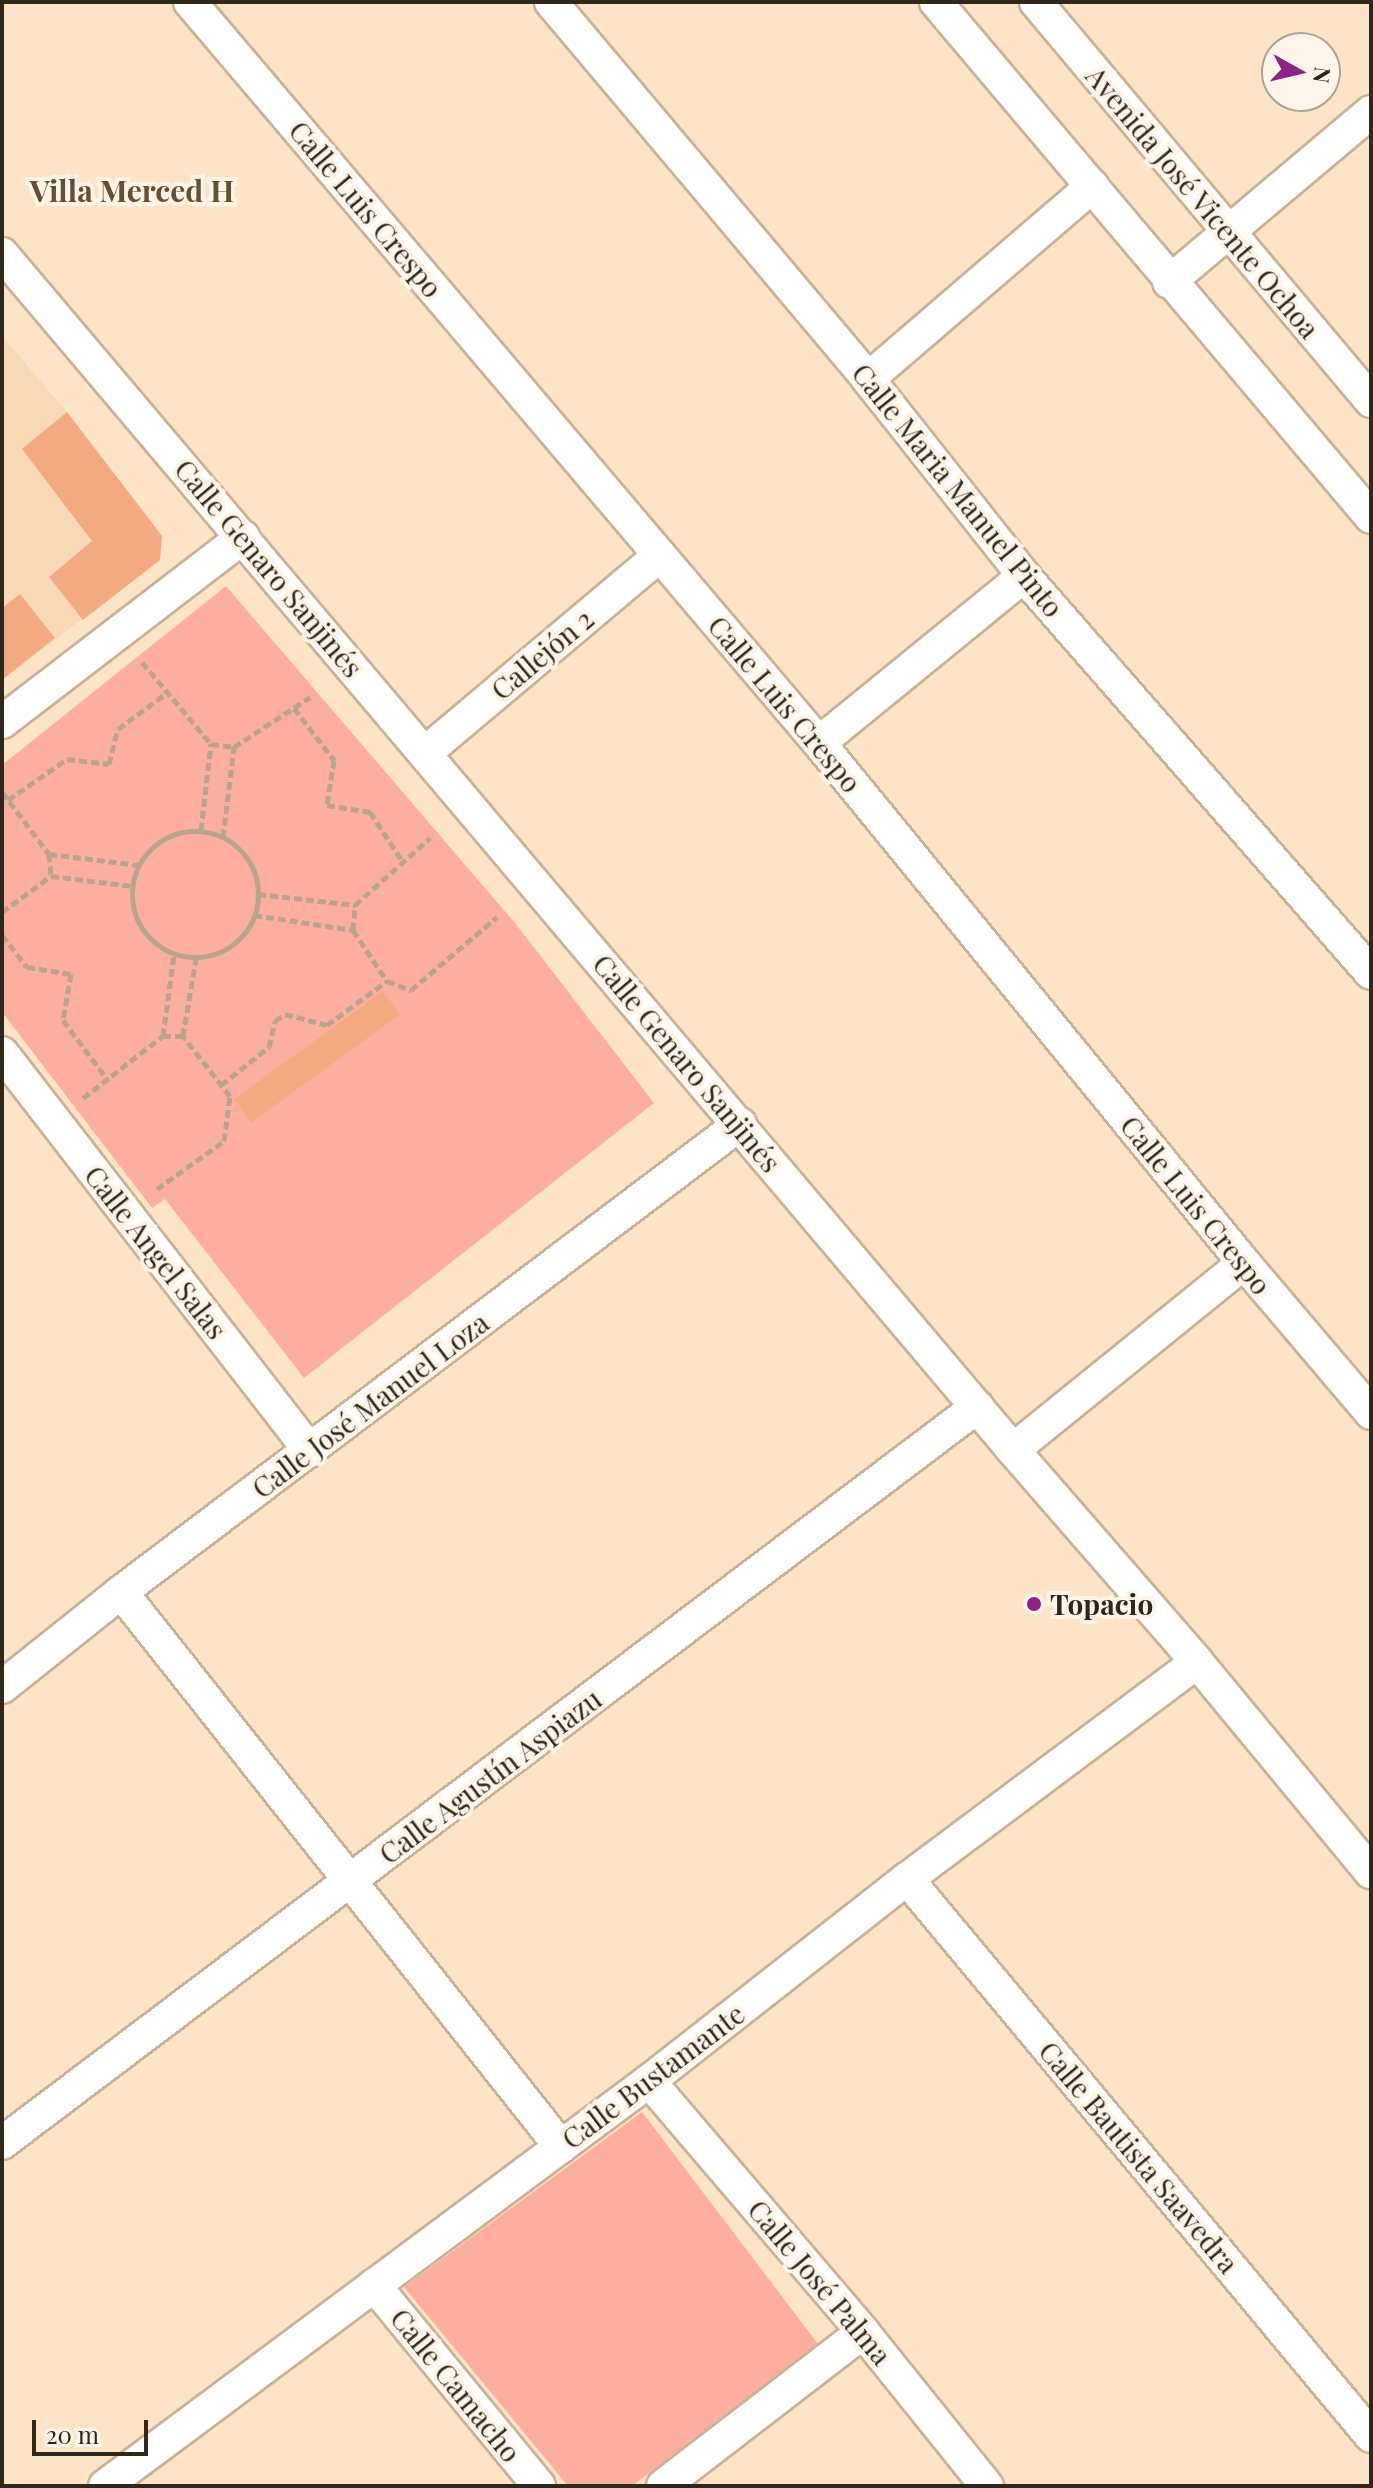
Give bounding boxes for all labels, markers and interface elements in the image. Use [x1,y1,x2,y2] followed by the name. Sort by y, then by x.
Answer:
[1261,32,1341,112] north arrow
[1079,59,1327,345] street label: Avenida José Vicente Ochoa
[1307,65,1339,85] text: N
[282,114,450,304] street label: Calle Luis Crespo
[30,172,234,208] district label: Villa Merced H
[845,356,1071,624] street label: Calle Maria Manuel Pinto
[168,452,370,684] street label: Calle Genaro Sanjinés
[484,602,600,706] street label: Callejón 2
[701,609,869,799] street label: Calle Luis Crespo
[586,947,788,1179] street label: Calle Genaro Sanjinés
[1114,1109,1278,1301] street label: Calle Luis Crespo
[78,1158,234,1346] street label: Calle Angel Salas
[245,1305,495,1505] street label: Calle José Manuel Loza
[1050,1587,1153,1621] place label: Topacio
[1025,1595,1043,1613] marker: Topacio
[372,1681,608,1871] street label: Calle Agustín Aspiazu
[555,1996,751,2156] street label: Calle Bustamante
[1032,2034,1246,2280] street label: Calle Bautista Saavedra
[741,2193,899,2371] street label: Calle José Palma
[384,2302,528,2468] street label: Calle Camacho
[36,2404,152,2454] scale bar
[46,2418,99,2450] text: 20 m

